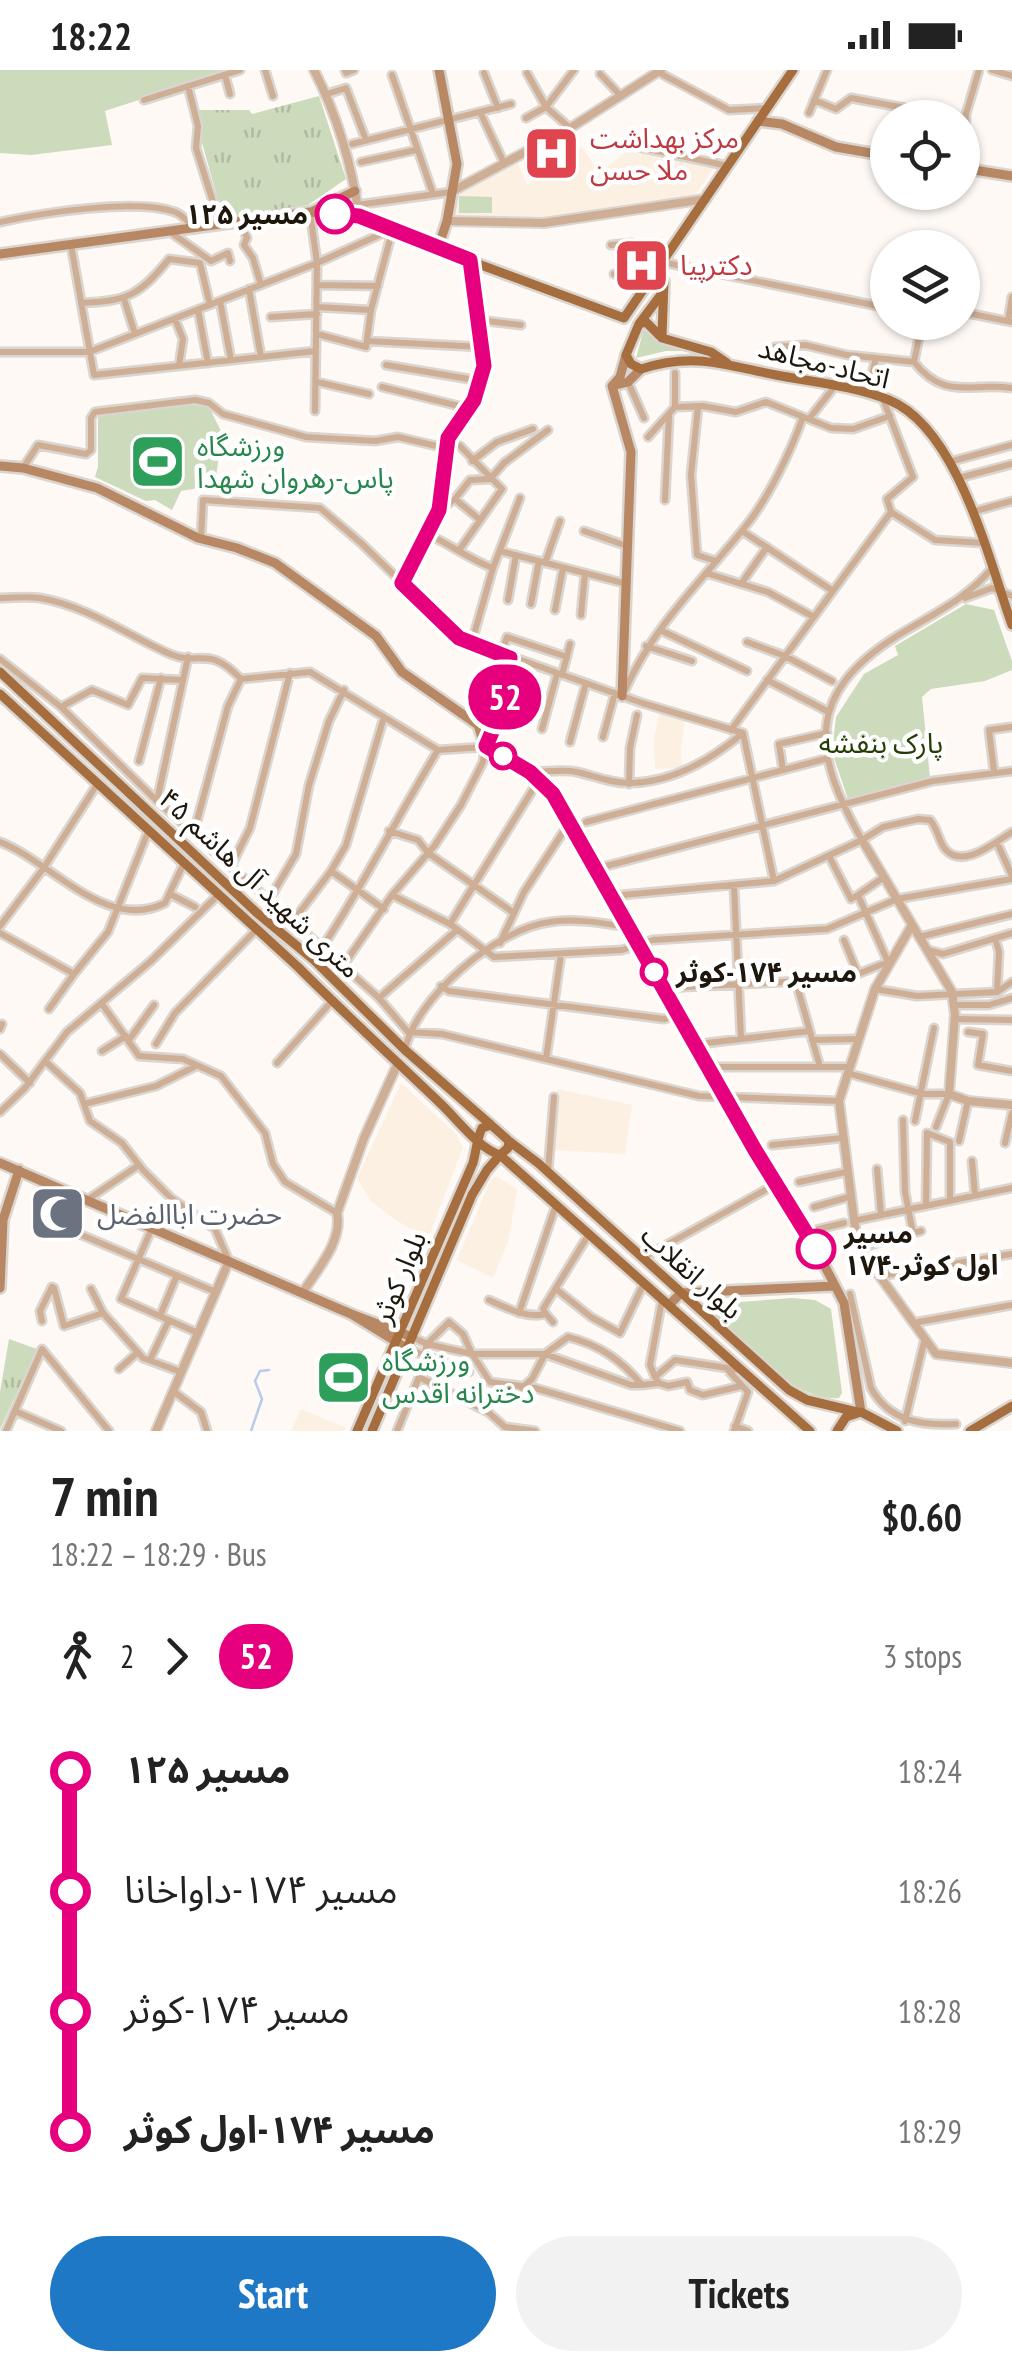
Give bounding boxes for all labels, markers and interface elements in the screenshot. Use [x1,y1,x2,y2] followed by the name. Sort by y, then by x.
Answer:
[50,11,132,60] text: 18:22
[870,100,980,340] map controls
[870,100,980,210] button: locate
[590,119,739,188] place label: مرکز بهداشت ملا حسن
[521,124,581,184] hospital icon: مرکز بهداشت ملا حسن
[185,195,308,232] place label: مسیر ۱۲۵
[316,195,354,233] marker: مسیر ۱۲۵
[870,230,980,340] button: layers
[611,235,671,295] hospital icon: دکترپیا
[680,246,753,283] place label: دکترپیا
[755,328,894,397] street label: اتحاد-مجاهد
[197,427,394,496] place label: ورزشگاه پاس-رهروان شهدا
[128,432,188,492] sports icon: ورزشگاه پاس-رهروان شهدا
[460,664,550,730] line badge: 52
[488,674,522,720] text: 52
[819,724,943,761] park label: پارک بنفشه
[490,743,516,769] unlabelled marker
[149,780,369,989] street label: ۴۵ متری شهید آل هاشم
[675,953,857,990] place label: مسیر ۱۷۴-کوثر
[641,959,667,985] marker: مسیر ۱۷۴-کوثر
[28,1184,88,1244] mosque icon: حضرت اباالفضل
[97,1195,282,1232] place label: حضرت اباالفضل
[843,1214,999,1283] place label: مسیر ۱۷۴-اول کوثر
[634,1216,751,1327] street label: بلوار انقلاب
[362,1225,434,1329] street label: بلوار کوثر
[797,1230,835,1268] marker: مسیر ۱۷۴-اول کوثر
[382,1342,534,1411] place label: ورزشگاه دخترانه اقدس
[313,1347,373,1407] sports icon: ورزشگاه دخترانه اقدس
[50,1460,159,1531] text: 7 min
[881,1492,962,1541] text: $0.60
[50,1533,267,1575] text: 18:22 – 18:29 · Bus
[50,1629,105,1684] icon: walk
[149,1629,204,1684] icon: forward
[239,1633,273,1679] text: 52
[120,1635,134,1677] text: 2
[883,1635,962,1677] text: 3 stops
[124,1744,291,1793] text: مسیر ۱۲۵
[898,1750,962,1792] text: 18:24
[124,1864,398,1913] text: مسیر ۱۷۴-داواخانا
[898,1870,962,1912] text: 18:26
[124,1984,350,2033] text: مسیر ۱۷۴-کوثر
[898,1990,962,2032] text: 18:28
[124,2104,435,2153] text: مسیر ۱۷۴-اول کوثر
[898,2110,962,2152] text: 18:29
[50,2236,496,2351] button: Start
[516,2236,962,2351] button: Tickets

